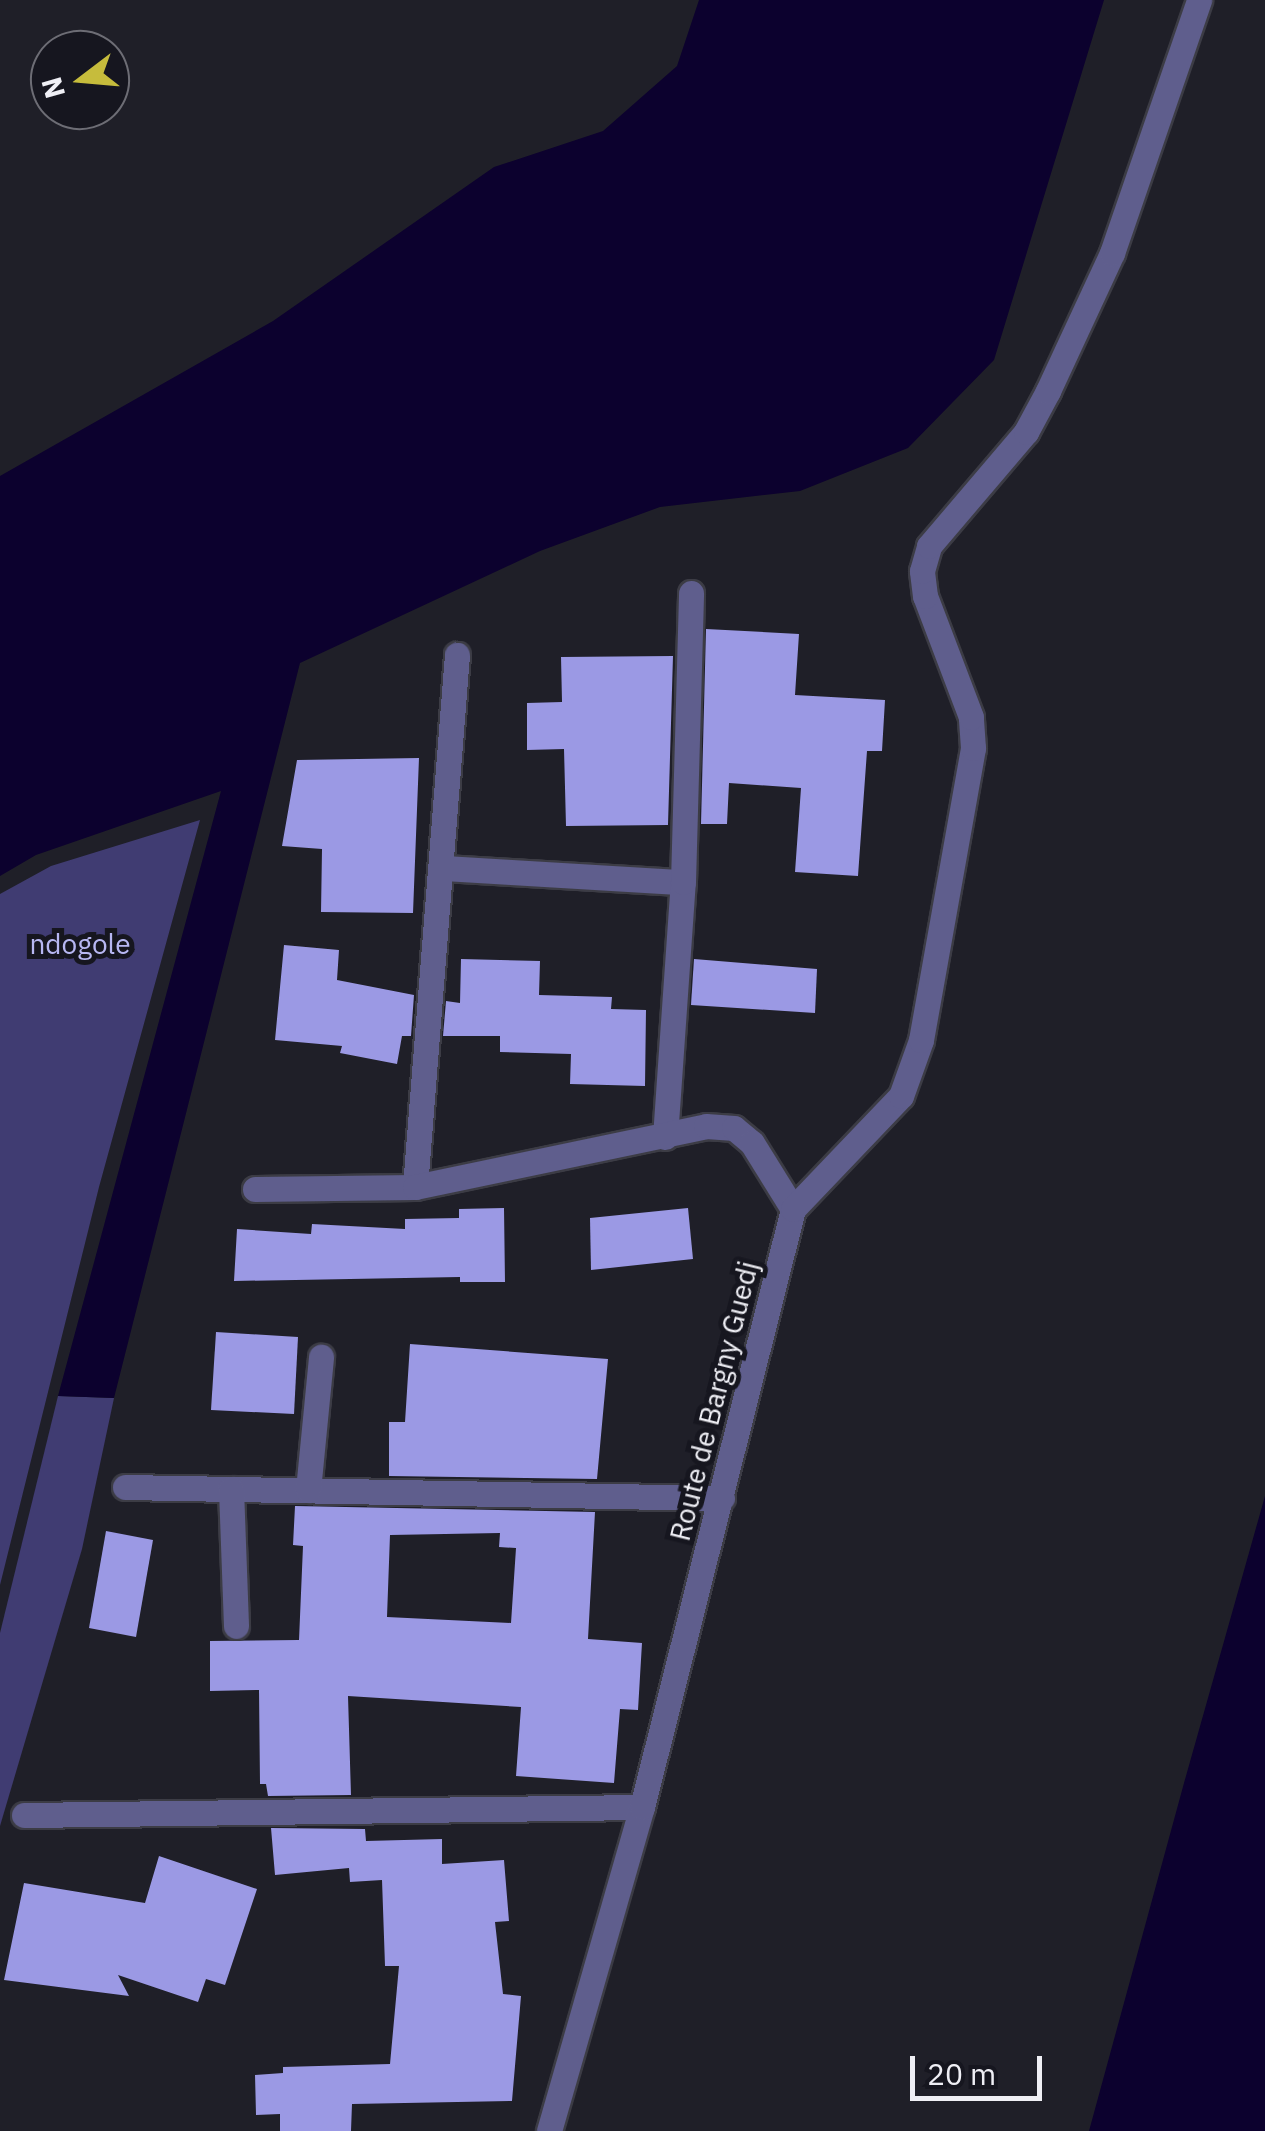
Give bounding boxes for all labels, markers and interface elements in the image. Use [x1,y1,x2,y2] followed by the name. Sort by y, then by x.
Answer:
[30,30,130,130] north arrow
[32,73,73,103] text: N
[29,927,131,961] park label: ndogole
[663,1258,765,1544] street label: Route de Bargny Guedj
[915,2036,1048,2098] scale bar
[927,2054,996,2093] text: 20 m

